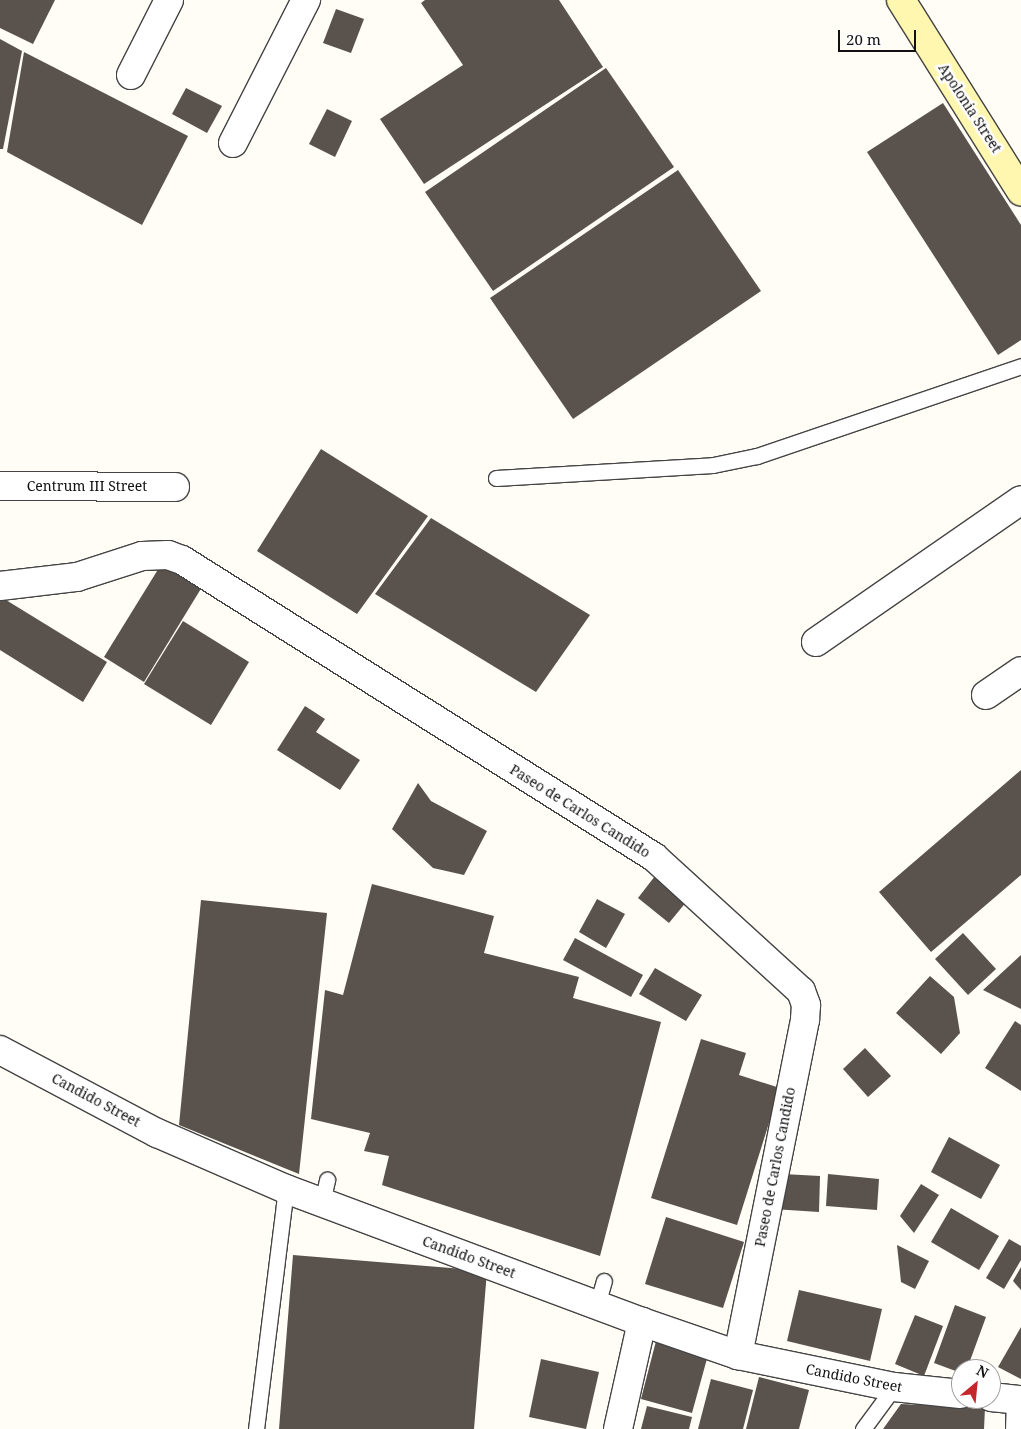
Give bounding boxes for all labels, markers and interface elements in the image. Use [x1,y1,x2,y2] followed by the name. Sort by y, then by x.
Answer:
[841,20,918,52] scale bar
[846,29,881,49] text: 20 m
[935,60,1005,156] street label: Apolonia Street
[27,478,147,494] street label: Centrum III Street
[507,761,653,861] street label: Paseo de Carlos Candido
[49,1070,143,1130] street label: Candido Street
[751,1086,799,1248] street label: Paseo de Carlos Candido
[420,1232,518,1282] street label: Candido Street
[951,1359,1001,1409] north arrow
[804,1360,904,1396] street label: Candido Street
[973,1360,992,1382] text: N

